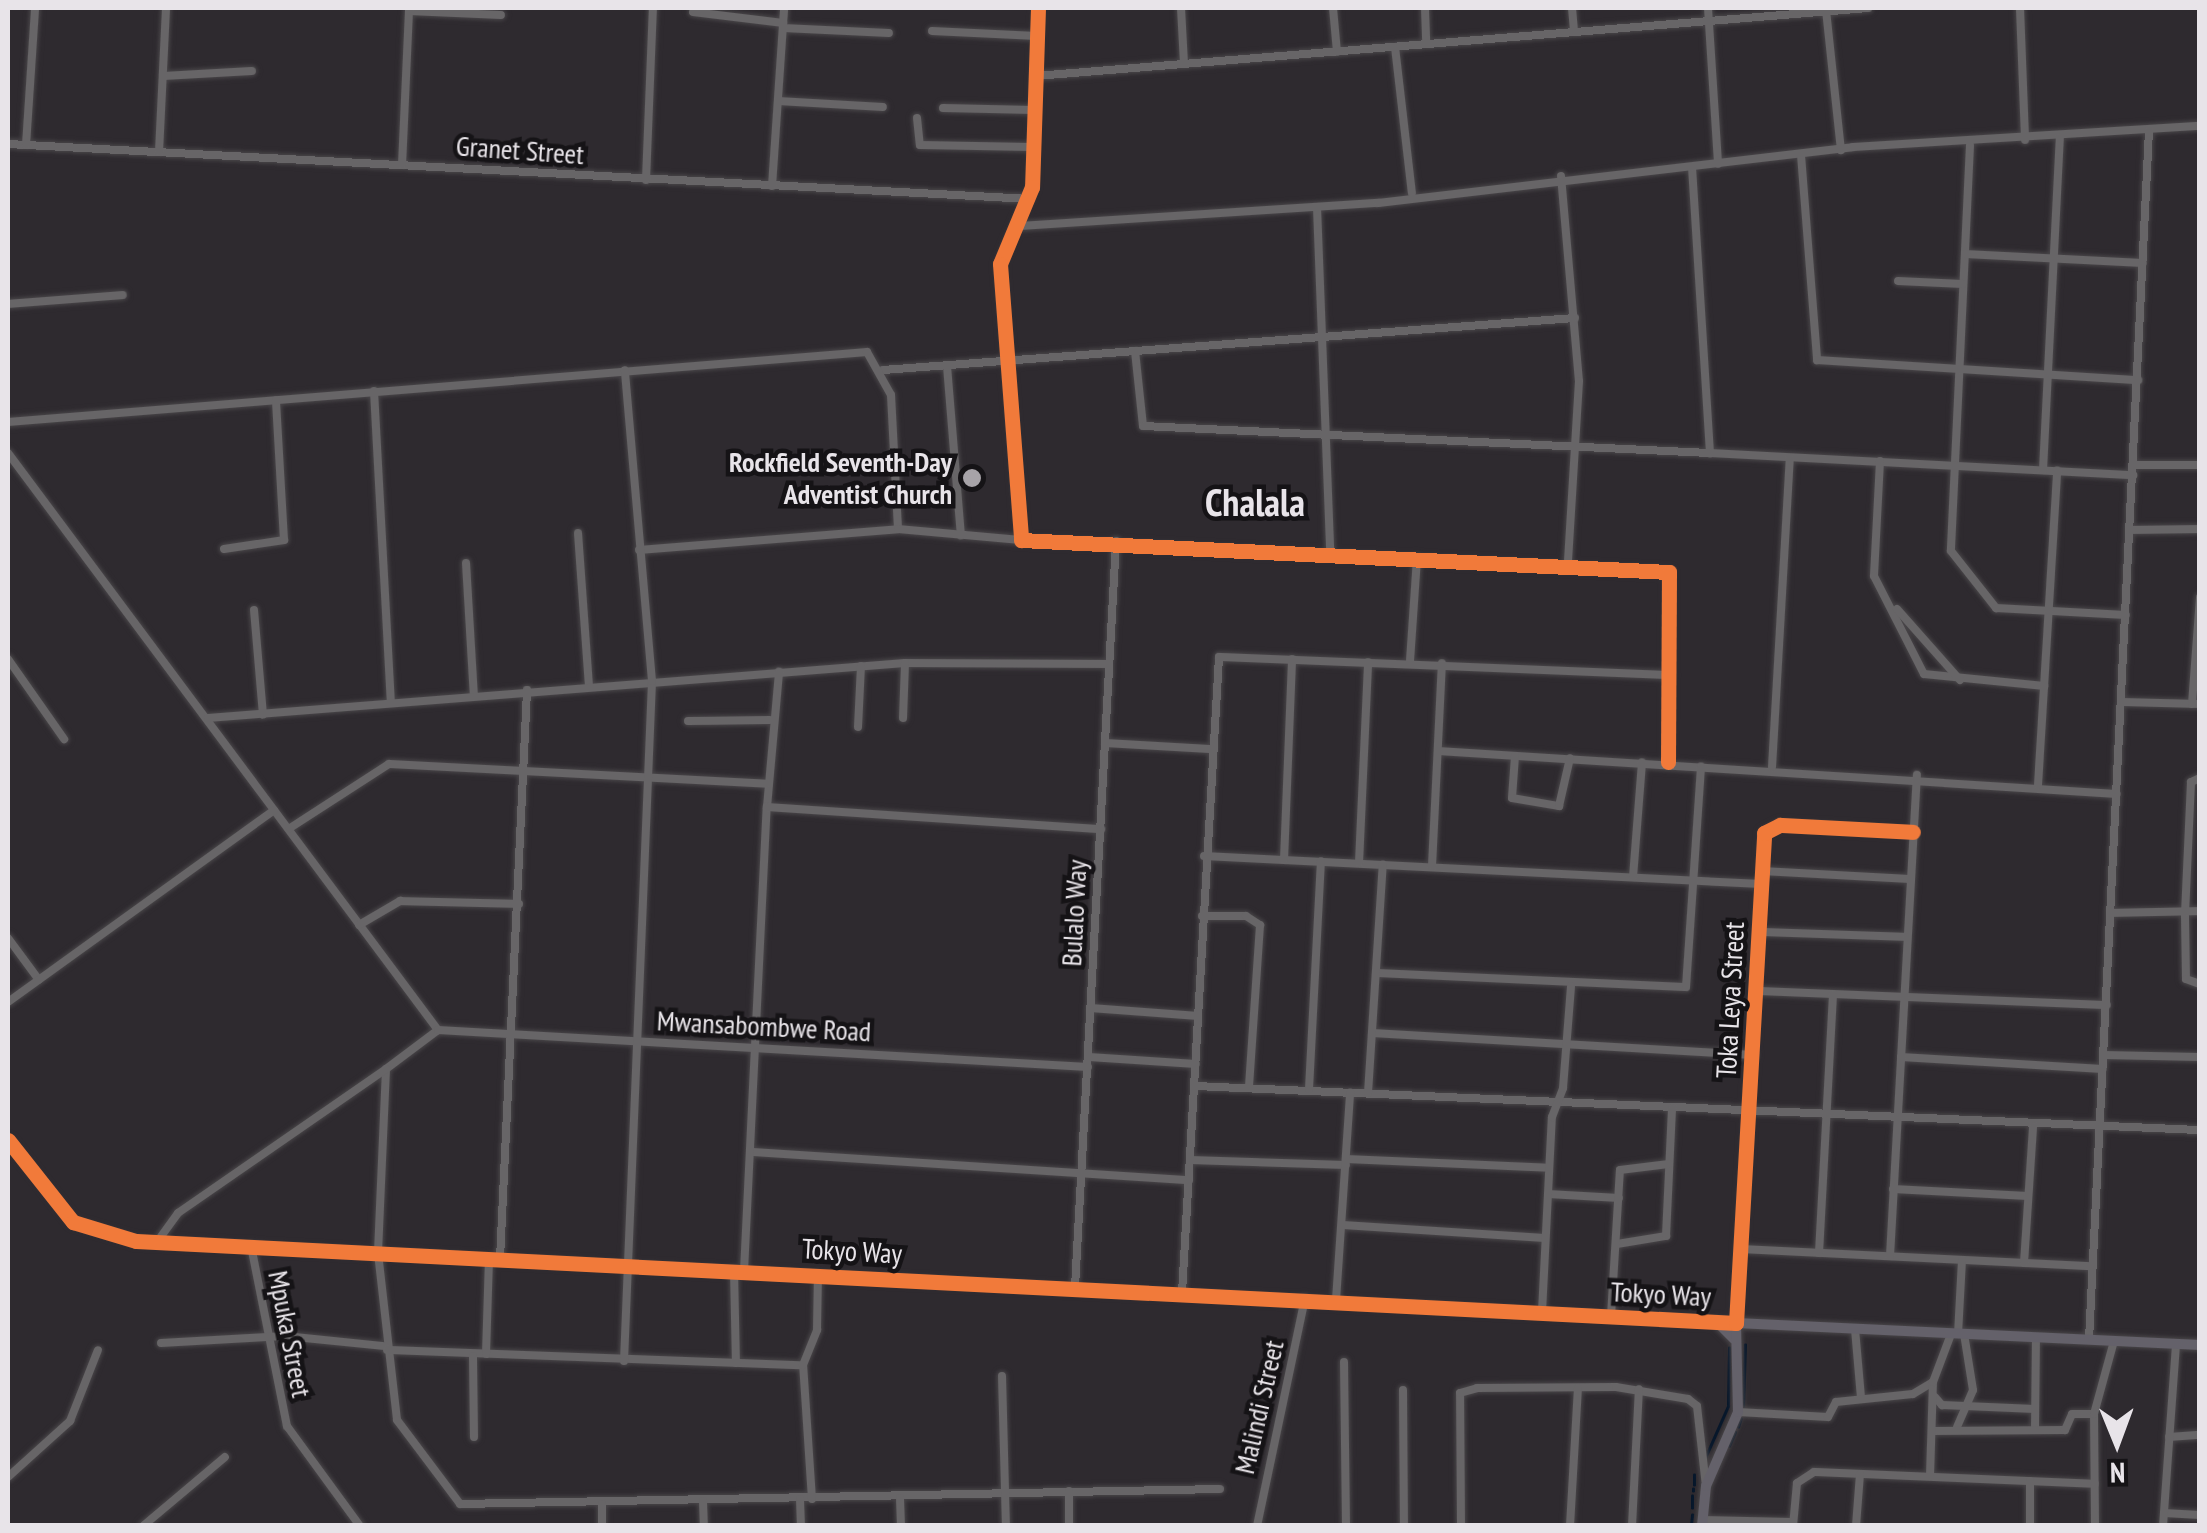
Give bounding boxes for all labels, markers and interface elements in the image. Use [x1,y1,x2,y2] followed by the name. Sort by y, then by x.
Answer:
[455,129,585,171] street label: Granet Street
[729,445,952,511] place label: Rockfield Seventh-Day Adventist Church
[961,467,983,489] marker: Rockfield Seventh-Day Adventist Church
[1205,479,1305,525] district label: Chalala
[1054,859,1094,967] street label: Bulalo Way
[1709,921,1751,1079] street label: Toka Leya Street
[656,1004,872,1048] street label: Mwansabombwe Road
[801,1232,903,1270] street label: Tokyo Way
[261,1268,319,1400] street label: Mpuka Street
[1610,1275,1712,1313] street label: Tokyo Way
[1227,1337,1291,1477] street label: Malindi Street
[2067,1393,2167,1493] north arrow
[2110,1455,2125,1492] text: N

